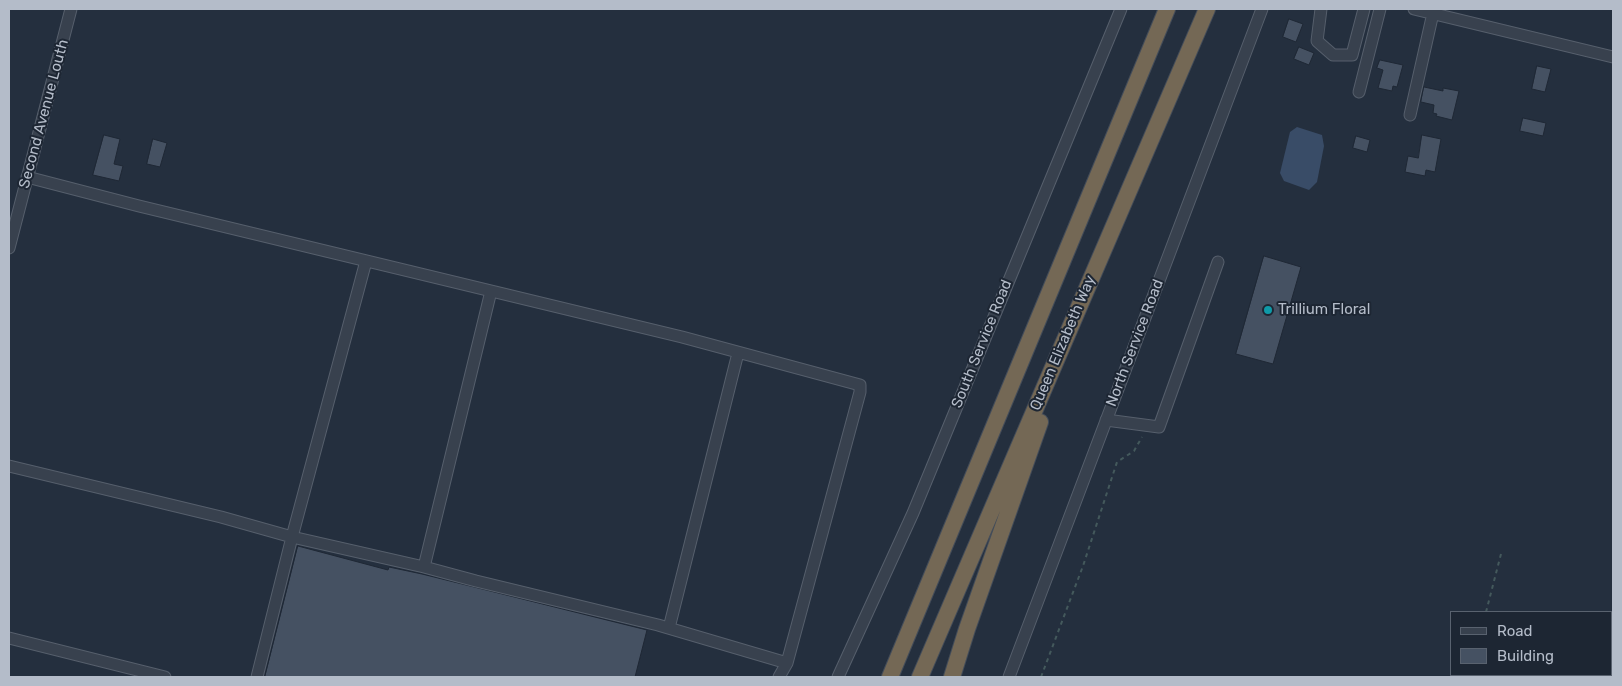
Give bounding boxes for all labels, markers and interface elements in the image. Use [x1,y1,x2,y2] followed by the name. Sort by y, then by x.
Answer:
[15,38,73,190] street label: Second Avenue Louth
[1026,273,1100,413] street label: Queen Elizabeth Way
[948,277,1016,411] street label: South Service Road
[1102,277,1168,409] street label: North Service Road
[1278,301,1370,319] place label: Trillium Floral
[1262,304,1274,316] marker: Trillium Floral
[1450,611,1612,676] legend
[1497,622,1533,640] text: Road
[1497,647,1554,665] text: Building

